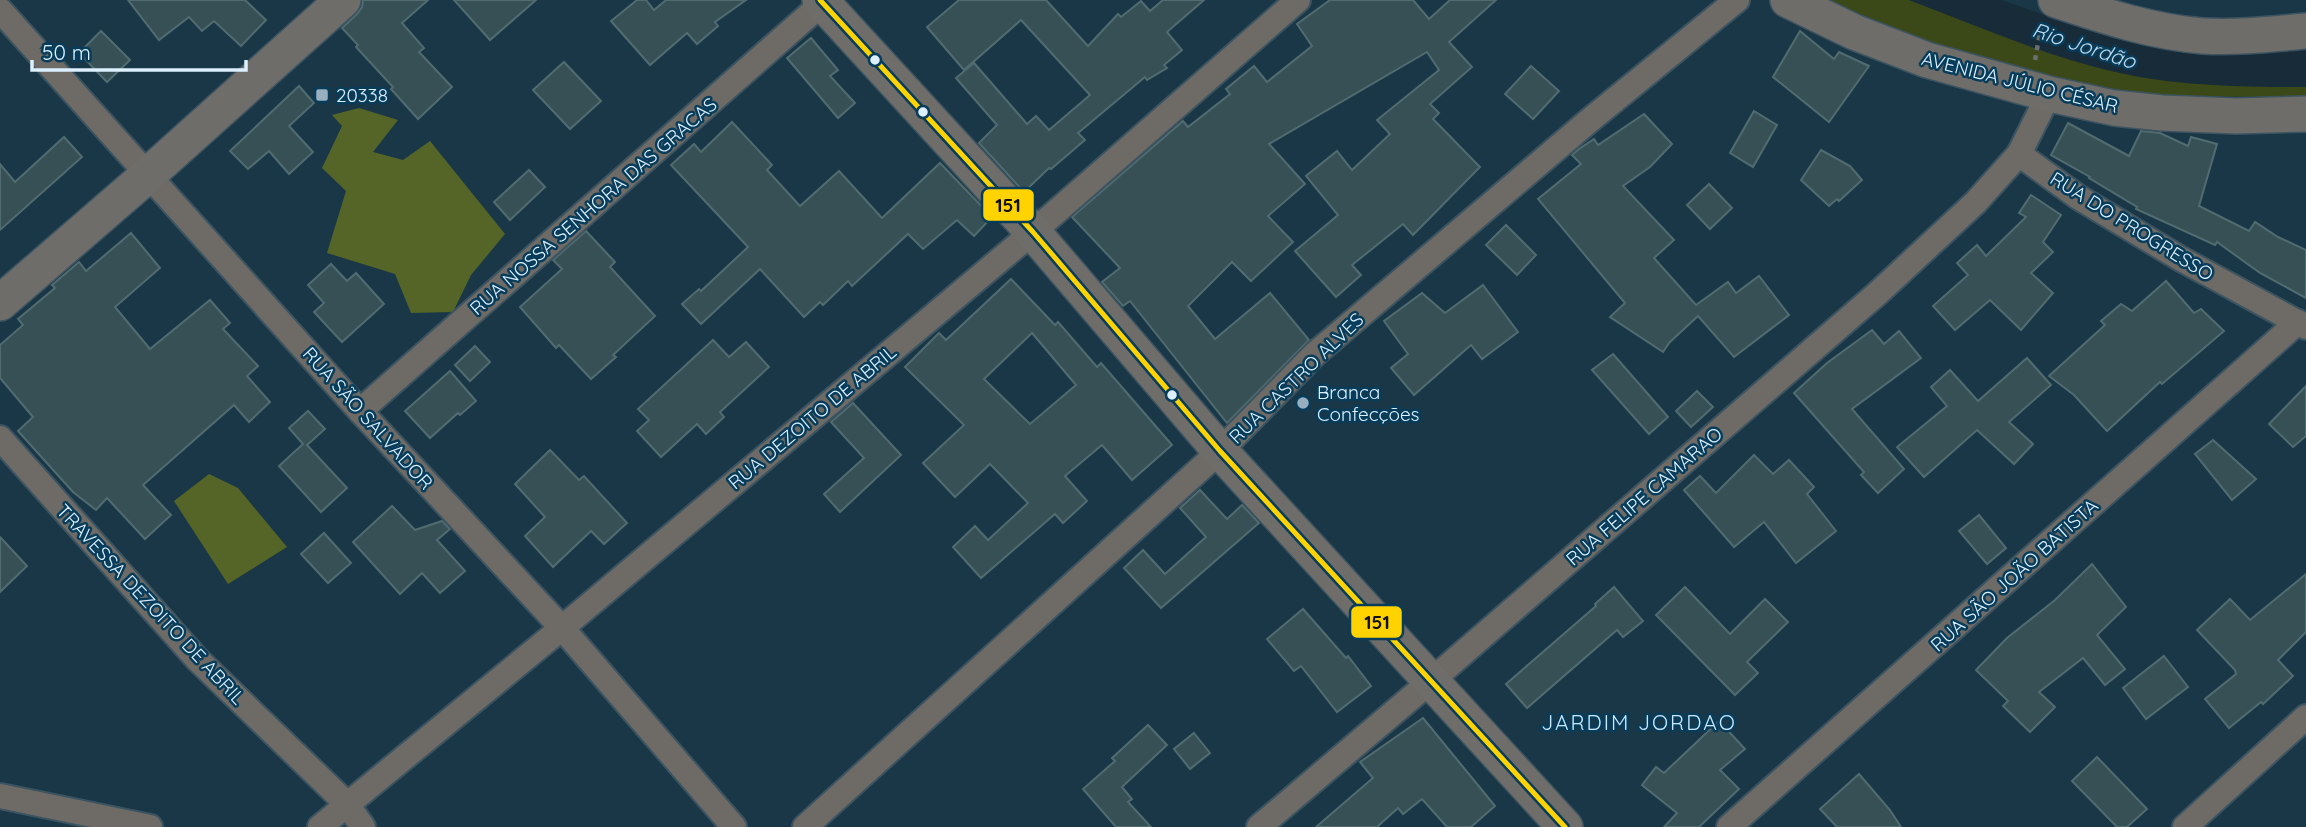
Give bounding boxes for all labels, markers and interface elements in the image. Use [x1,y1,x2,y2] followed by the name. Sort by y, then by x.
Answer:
[2029,16,2141,74] water label: Rio Jordão
[32,28,245,72] scale bar
[42,39,91,65] text: 50 m
[1919,46,2121,118] street label: AVENIDA JÚLIO CÉSAR
[868,53,882,67] unlabelled marker
[336,83,388,107] place label: 20338
[314,87,330,103] marker: 20338
[464,92,722,320] street label: RUA NOSSA SENHORA DAS GRACAS
[916,105,930,119] unlabelled marker
[2046,166,2218,286] street label: RUA DO PROGRESSO
[982,188,1035,222] line badge: 151
[995,193,1021,217] text: 151
[1224,307,1368,449] street label: RUA CASTRO ALVES
[723,340,901,494] street label: RUA DEZOITO DE ABRIL
[298,342,438,494] street label: RUA SÃO SALVADOR
[1317,380,1420,426] place label: Branca Confecções
[1165,388,1179,402] unlabelled marker
[1295,395,1311,411] marker: Branca Confecções
[1561,422,1727,570] street label: RUA FELIPE CAMARAO
[1925,493,2103,657] street label: RUA SÃO JOÃO BATISTA
[52,499,250,709] street label: TRAVESSA DEZOITO DE ABRIL
[1350,605,1403,639] line badge: 151
[1364,610,1390,634] text: 151
[1541,709,1737,735] district label: JARDIM JORDAO

